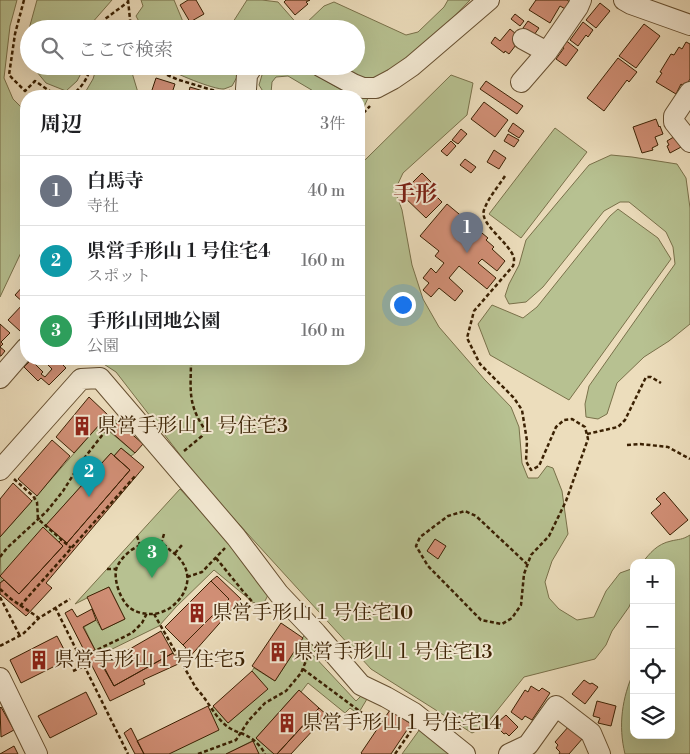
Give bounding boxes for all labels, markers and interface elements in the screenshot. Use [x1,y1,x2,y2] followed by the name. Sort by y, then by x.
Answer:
[20,20,365,75] search box
[38,34,66,62] icon: search
[78,38,173,62] text: ここで検索
[40,112,82,138] text: 周辺
[320,114,345,134] text: 3件
[87,169,144,193] text: 白馬寺
[52,181,60,201] text: 1
[308,181,345,201] text: 40 m
[393,181,437,208] district label: 手形
[87,196,119,216] text: 寺社
[451,212,483,253] pin: 1
[87,239,271,263] text: 県営手形山１号住宅4
[51,251,61,271] text: 2
[301,251,345,271] text: 160 m
[87,266,151,286] text: スポット
[390,292,416,318] your location
[87,309,220,333] text: 手形山団地公園
[51,321,61,341] text: 3
[301,321,345,341] text: 160 m
[87,336,119,356] text: 公園
[97,414,288,439] place label: 県営手形山１号住宅3
[71,415,93,437] building icon: 県営手形山１号住宅3
[73,456,105,497] pin: 2
[136,537,168,578] pin: 3
[630,559,675,739] map controls
[630,559,675,604] button: +
[212,601,413,626] place label: 県営手形山１号住宅10
[186,602,208,624] building icon: 県営手形山１号住宅10
[630,604,675,649] button: −
[293,640,493,665] place label: 県営手形山１号住宅13
[267,641,289,663] building icon: 県営手形山１号住宅13
[54,648,245,673] place label: 県営手形山１号住宅5
[28,649,50,671] building icon: 県営手形山１号住宅5
[630,649,675,694] button: locate
[630,694,675,739] button: layers
[302,711,502,736] place label: 県営手形山１号住宅14
[276,712,298,734] building icon: 県営手形山１号住宅14

